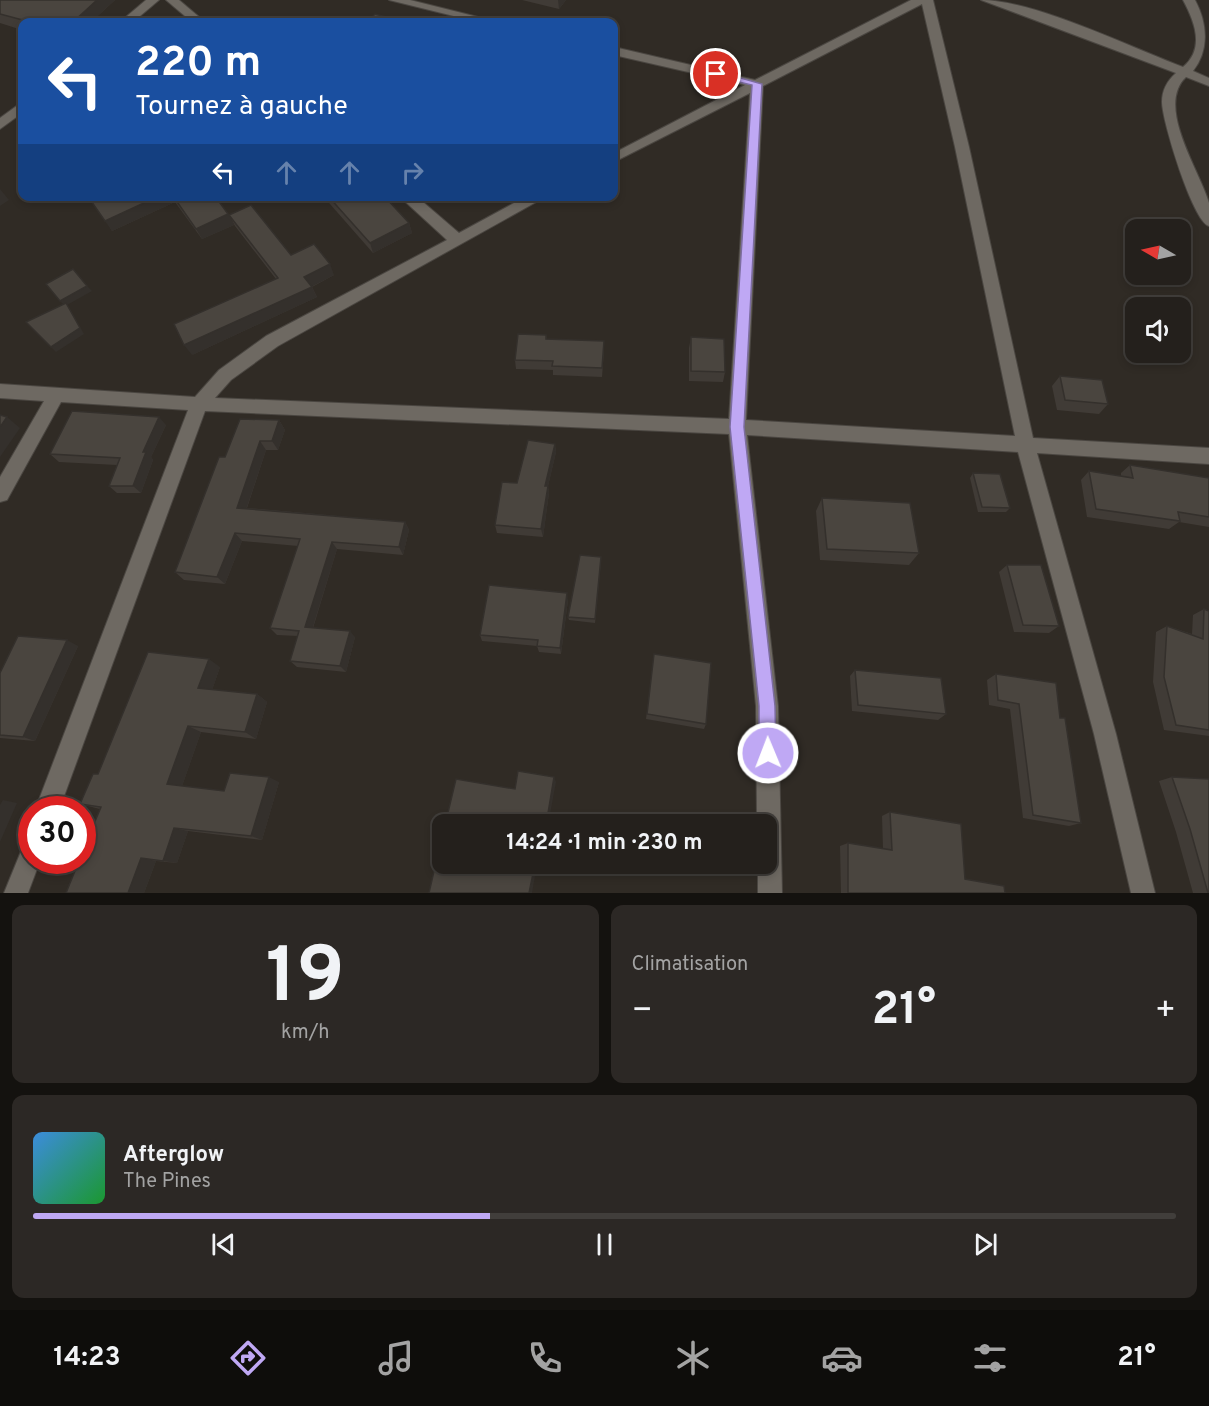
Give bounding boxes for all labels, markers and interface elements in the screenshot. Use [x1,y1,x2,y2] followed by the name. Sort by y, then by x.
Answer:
[135,38,261,91] text: 220 m
[36,42,114,120] icon: left
[690,48,741,99] pin
[699,57,732,90] icon: arrive
[135,90,348,124] text: Tournez à gauche
[207,156,240,189] icon: left
[270,156,303,189] icon: ahead
[333,156,366,189] icon: ahead
[396,156,429,189] icon: right
[1125,219,1191,285] north arrow
[1125,219,1191,363] map controls
[1125,297,1191,363] button: sound
[736,721,800,785] position arrow
[18,796,96,874] speed limit sign: 30
[506,830,703,857] text: 14:24 · 1 min · 230 m
[266,931,345,1030] text: 19
[632,952,748,978] text: Climatisation
[872,983,936,1040] text: 21°
[632,991,653,1033] text: −
[1155,991,1176,1033] text: +
[281,1020,330,1046] text: km/h
[123,1142,224,1169] text: Afterglow
[123,1169,211,1195] text: The Pines
[207,1228,240,1261] icon: previous
[588,1228,621,1261] icon: pause
[969,1228,1002,1261] icon: next
[227,1337,269,1379] icon: directions
[375,1337,417,1379] icon: music
[524,1337,566,1379] icon: phone
[672,1337,714,1379] icon: climate
[821,1337,863,1379] icon: car
[969,1337,1011,1379] icon: filters
[53,1341,121,1375] text: 14:23
[1117,1341,1156,1375] text: 21°

